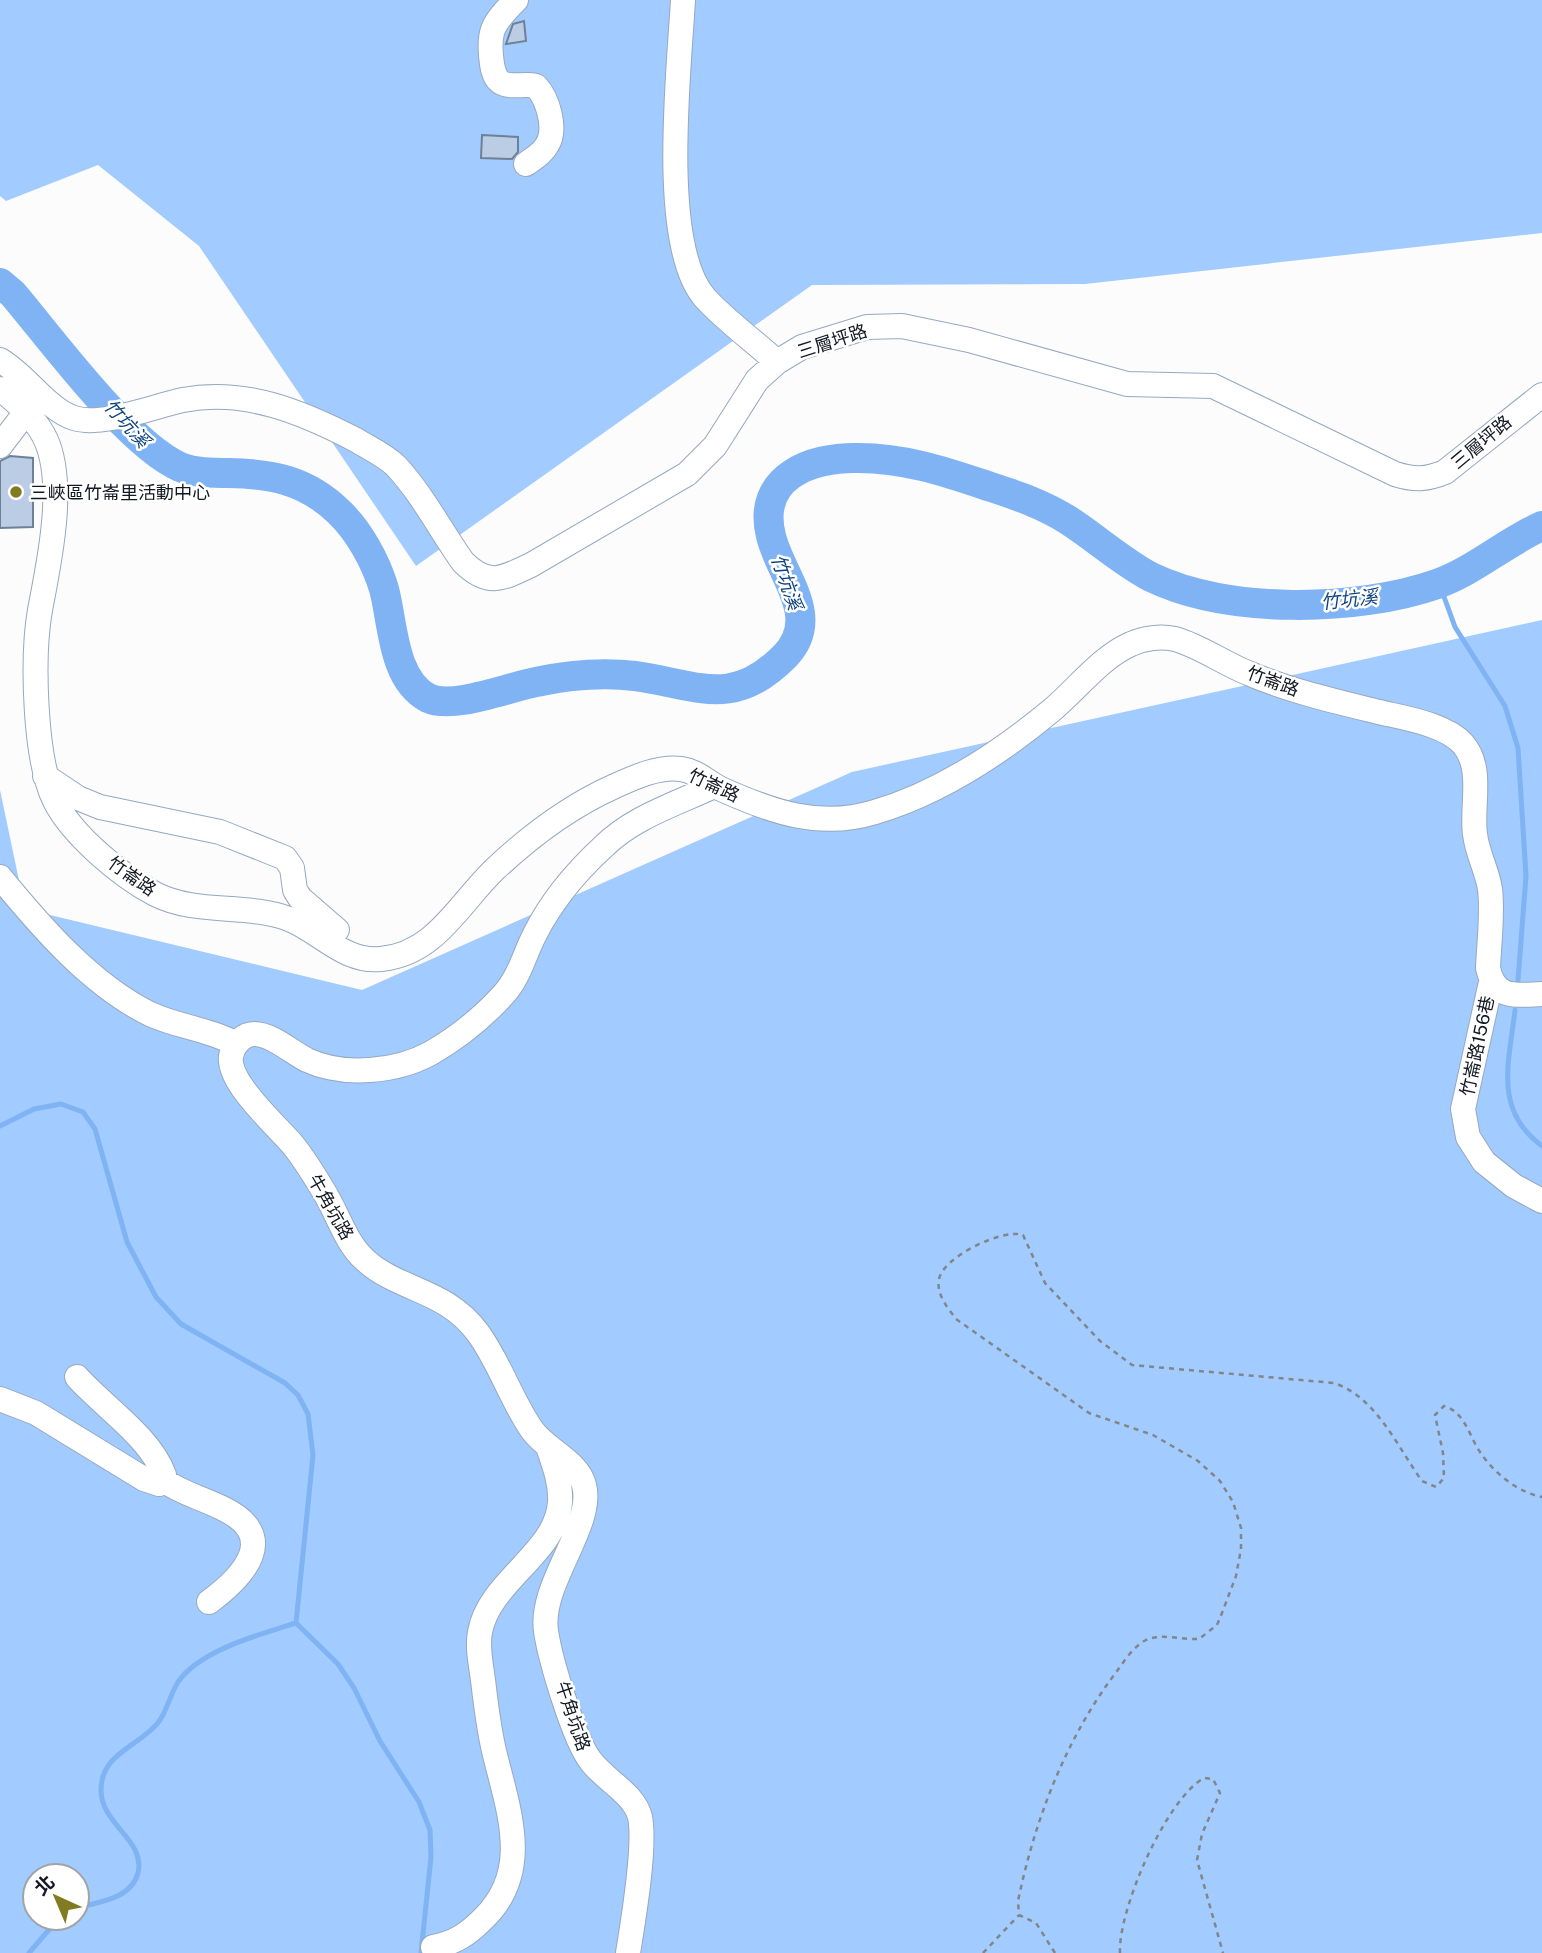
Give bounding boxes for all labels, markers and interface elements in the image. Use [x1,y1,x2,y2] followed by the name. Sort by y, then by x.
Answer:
[795,320,869,362] street label: 三層坪路
[100,394,156,454] water label: 竹坑溪
[1447,411,1515,473] street label: 三層坪路
[30,482,210,503] place label: 三峽區竹崙里活動中心
[8,484,24,500] marker: 三峽區竹崙里活動中心
[767,551,808,615] water label: 竹坑溪
[1319,585,1381,613] water label: 竹坑溪
[1244,662,1302,700] street label: 竹崙路
[685,764,743,806] street label: 竹崙路
[104,852,160,900] street label: 竹崙路
[1456,994,1498,1098] street label: 竹崙路156巷
[304,1171,358,1243] street label: 牛角坑路
[551,1679,595,1753] street label: 牛角坑路
[21,1862,91,1932] north arrow
[30,1870,59,1899] text: 北

